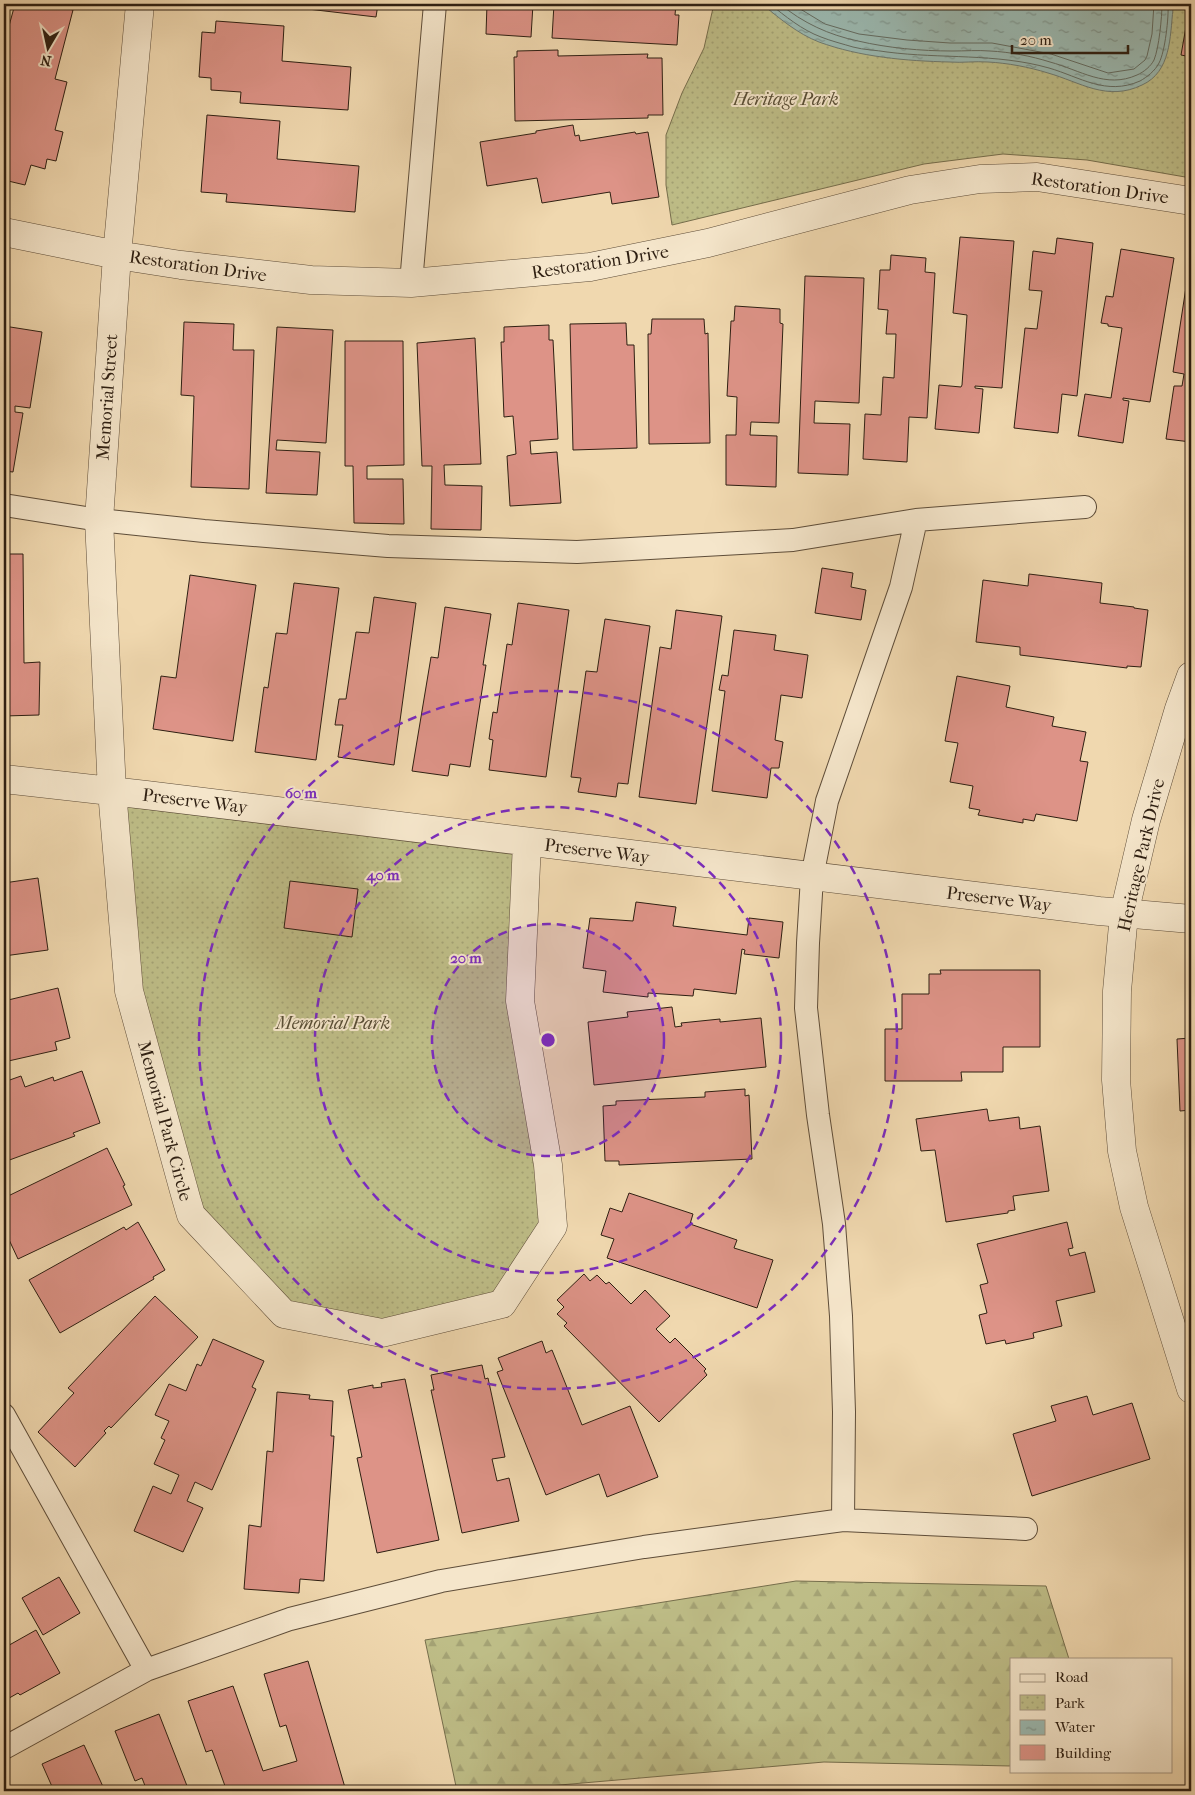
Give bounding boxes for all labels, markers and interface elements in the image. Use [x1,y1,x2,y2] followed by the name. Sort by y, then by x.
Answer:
[22,22,72,72] north arrow
[1012,22,1129,54] scale bar
[1020,31,1052,49] text: 20 m
[39,51,53,70] text: N
[732,89,839,110] park label: Heritage Park
[1030,168,1170,209] street label: Restoration Drive
[530,241,670,284] street label: Restoration Drive
[128,246,268,287] street label: Restoration Drive
[93,333,122,461] street label: Memorial Street
[1114,776,1169,934] street label: Heritage Park Drive
[285,784,318,802] text: 60 m
[141,785,250,819] street label: Preserve Way
[543,835,652,869] street label: Preserve Way
[366,866,400,884] text: 40 m
[945,883,1054,917] street label: Preserve Way
[450,949,482,967] text: 20 m
[274,1013,390,1034] park label: Memorial Park
[539,1031,557,1049] centre of rings
[133,1039,196,1204] street label: Memorial Park Circle
[1010,1658,1172,1772] legend
[1055,1668,1089,1686] text: Road
[1055,1694,1085,1712] text: Park
[1054,1718,1095,1736] text: Water
[1055,1744,1112,1762] text: Building

